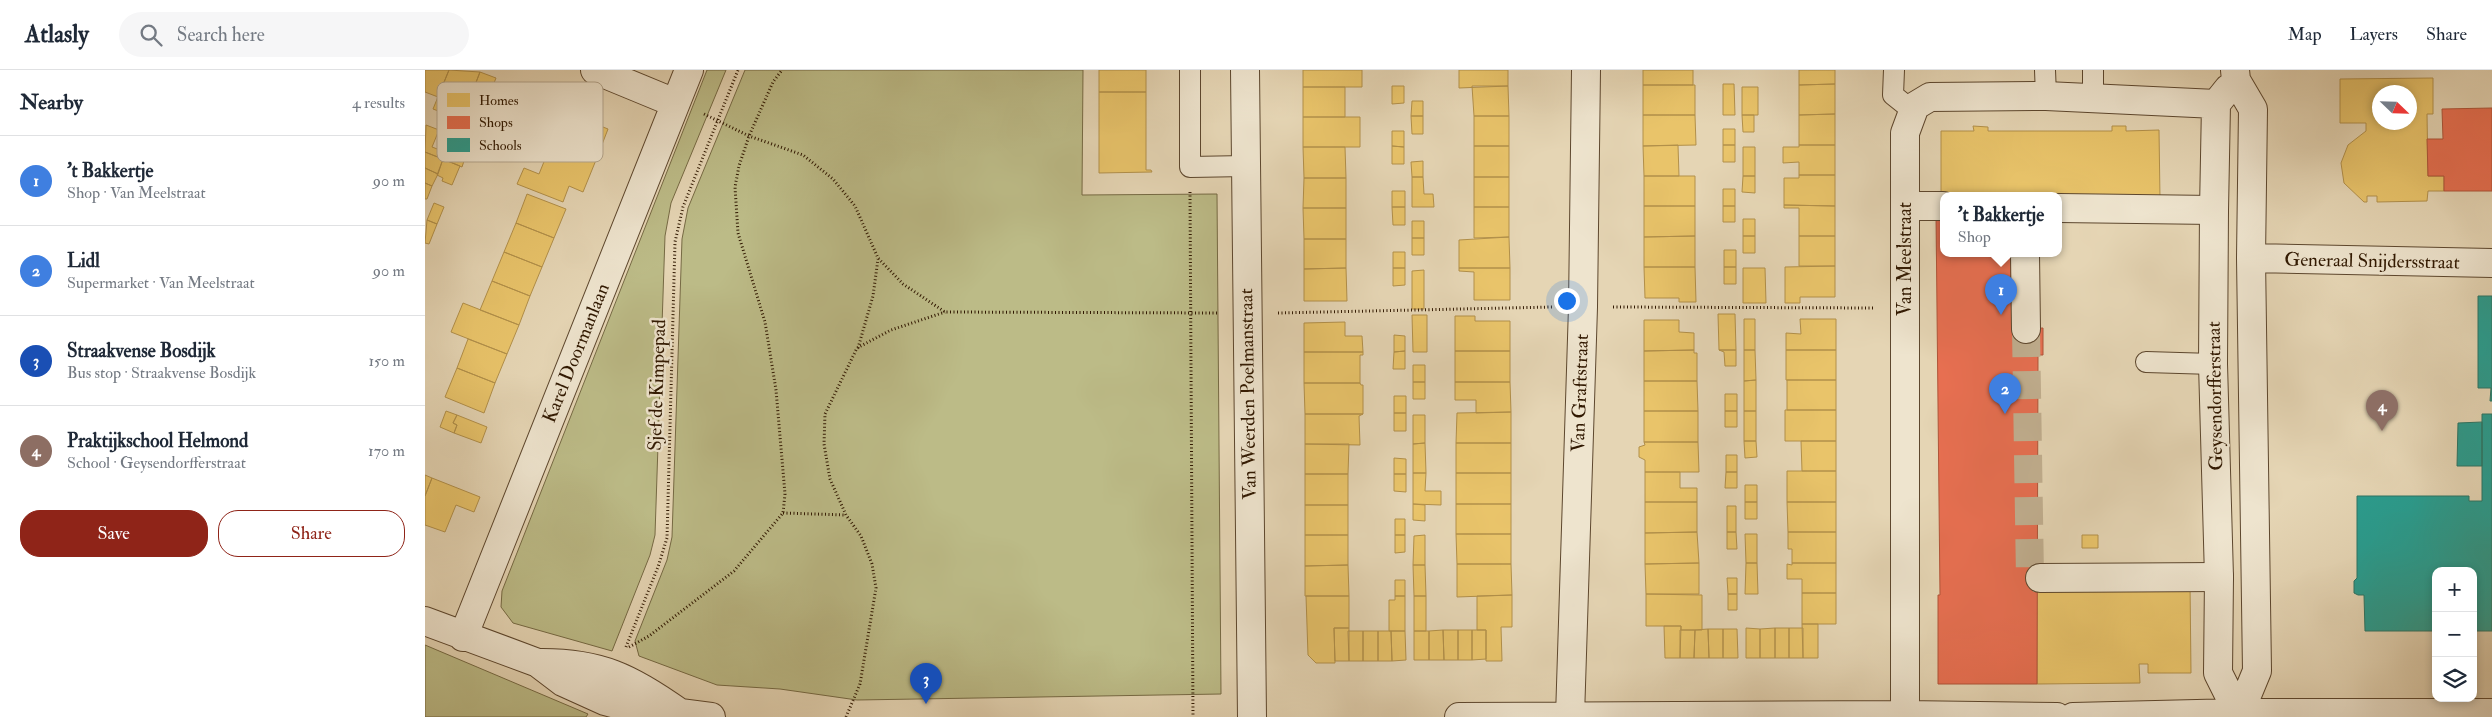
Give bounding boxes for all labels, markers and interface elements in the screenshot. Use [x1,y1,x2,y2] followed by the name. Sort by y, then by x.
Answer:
[119,12,469,57] search box
[25,19,89,50] text: Atlasly
[137,21,165,49] icon: search
[177,23,265,47] text: Search here
[2288,23,2322,46] text: Map
[2350,23,2398,46] text: Layers
[2426,23,2467,46] text: Share
[437,82,603,162] legend
[2372,85,2417,130] north arrow
[20,89,83,116] text: Nearby
[479,92,519,109] text: Homes
[352,93,405,113] text: 4 results
[479,114,513,132] text: Shops
[479,137,522,154] text: Schools
[67,159,153,183] text: 't Bakkertje
[33,171,39,191] text: 1
[373,171,405,191] text: 90 m
[67,183,206,203] text: Shop · Van Meelstraat
[1940,192,2062,257] popup
[1893,202,1917,316] street label: Van Meelstraat
[1958,203,2044,227] text: 't Bakkertje
[1958,227,1991,247] text: Shop
[2284,247,2460,275] street label: Generaal Snijdersstraat
[67,249,100,273] text: Lidl
[32,261,40,281] text: 2
[373,261,405,281] text: 90 m
[67,273,255,293] text: Supermarket · Van Meelstraat
[1985,274,2017,315] pin: 1
[537,280,615,426] street label: Karel Doormanlaan
[1234,288,1262,500] street label: Van Weerden Poelmanstraat
[1554,288,1580,314] your location
[643,318,672,451] street label: Sjef de Kimpepad
[2202,321,2228,471] street label: Geysendorfferstraat
[1566,334,1594,452] street label: Van Graftstraat
[67,339,216,363] text: Straakvense Bosdijk
[33,351,39,371] text: 3
[368,351,405,371] text: 150 m
[67,363,256,383] text: Bus stop · Straakvense Bosdijk
[1989,373,2021,414] pin: 2
[2366,390,2398,431] pin: 4
[67,429,248,453] text: Praktijkschool Helmond
[32,441,40,461] text: 4
[368,441,405,461] text: 170 m
[67,453,246,473] text: School · Geysendorfferstraat
[20,510,208,557] button: Save
[218,510,405,557] button: Share
[2432,567,2477,702] map controls
[2432,567,2477,612] button: +
[2432,612,2477,657] button: −
[2432,657,2477,702] button: layers
[910,663,942,704] pin: 3

